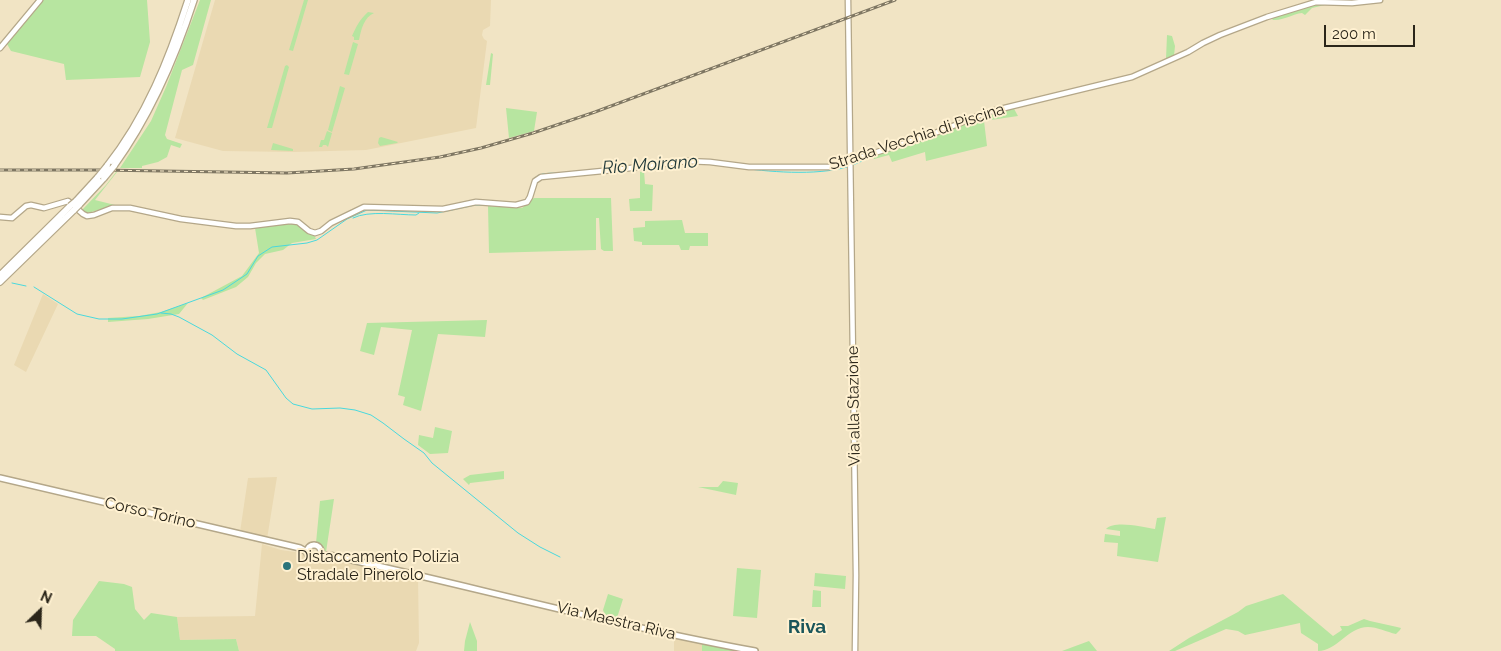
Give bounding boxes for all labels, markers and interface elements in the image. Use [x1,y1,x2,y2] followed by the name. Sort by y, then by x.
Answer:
[1326,15,1417,47] scale bar
[1332,25,1376,43] text: 200 m
[827,100,1007,174] street label: Strada Vecchia di Piscina
[601,151,699,179] water label: Rio Moirano
[843,346,865,466] street label: Via alla Stazione
[103,493,197,533] street label: Corso Torino
[297,547,459,585] place label: Distaccamento Polizia Stradale Pinerolo
[281,560,293,572] marker: Distaccamento Polizia Stradale Pinerolo
[15,586,65,636] north arrow
[38,588,54,607] text: N
[555,598,677,644] street label: Via Maestra Riva
[788,616,826,638] district label: Riva

